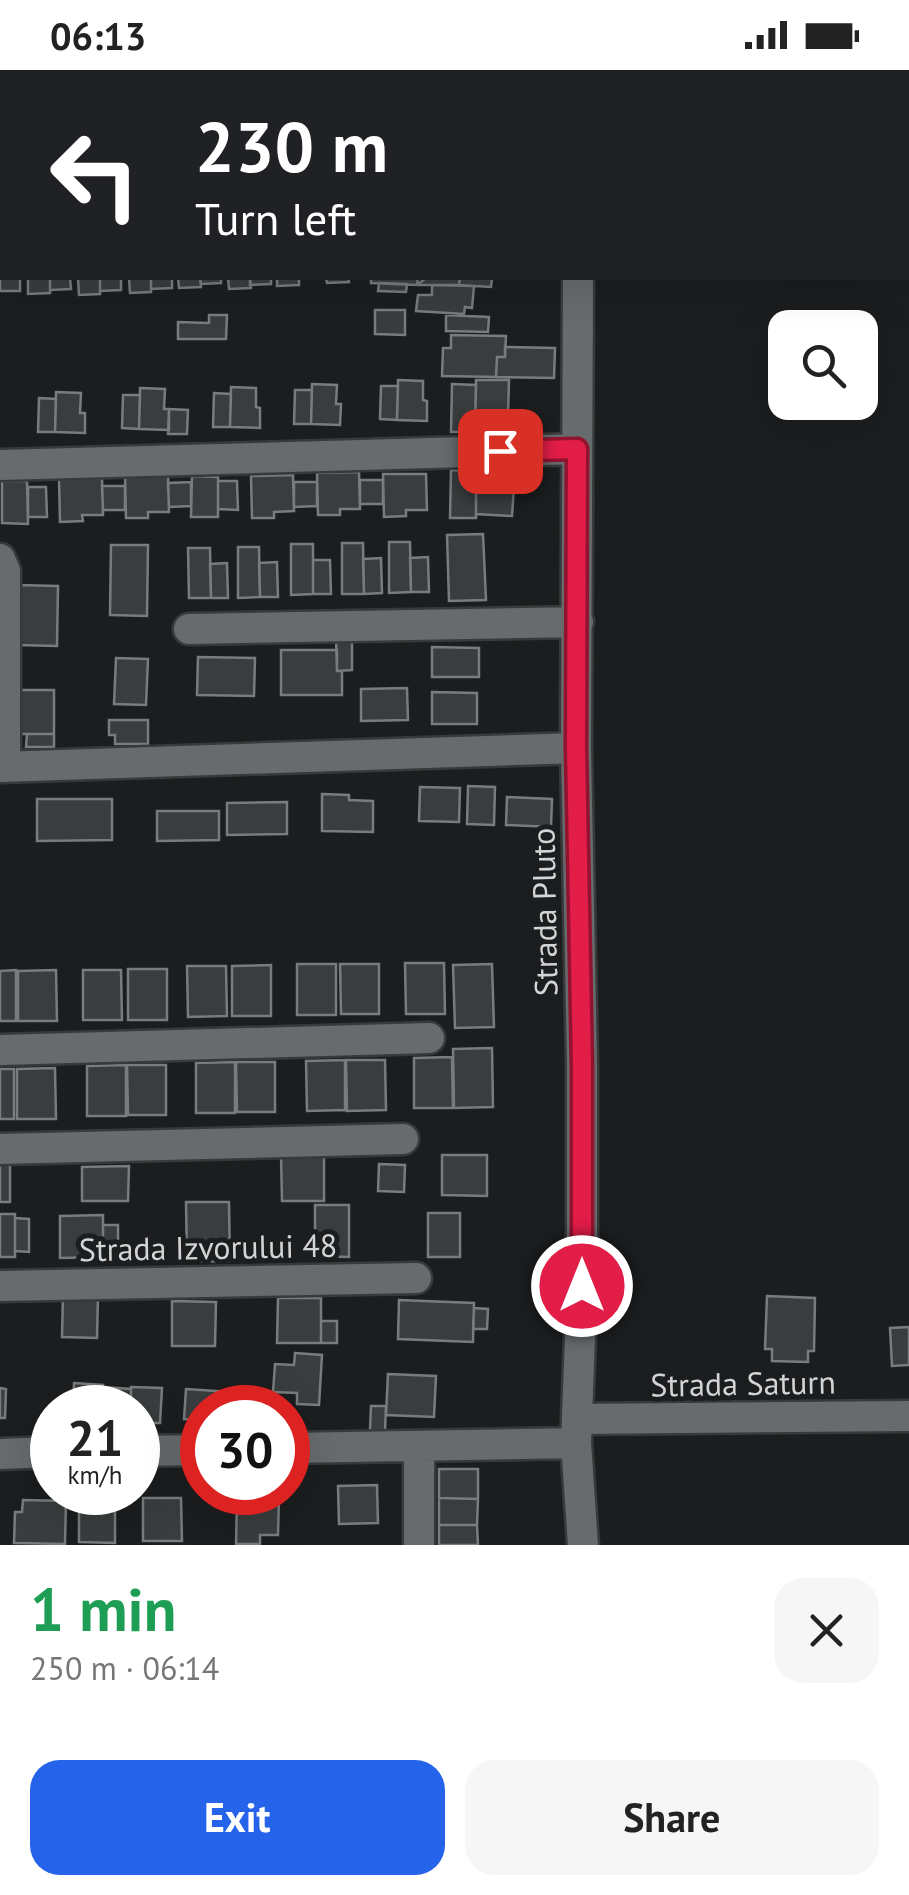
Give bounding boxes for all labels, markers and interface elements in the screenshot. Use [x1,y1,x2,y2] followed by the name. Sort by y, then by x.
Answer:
[50,11,146,60] text: 06:13
[195,101,388,191] text: 230 m
[30,110,160,240] icon: left
[195,189,356,247] text: Turn left
[768,310,878,420] map controls
[768,310,878,420] button: search
[458,409,543,494] pin
[473,424,528,479] icon: arrive
[522,827,566,997] street label: Strada Pluto
[78,1224,338,1270] street label: Strada Izvorului 48
[530,1234,634,1338] position arrow
[650,1360,836,1406] street label: Strada Saturn
[180,1385,310,1515] speed limit sign: 30
[67,1405,123,1470] text: 21
[68,1459,122,1491] text: km/h
[30,1570,176,1648] text: 1 min
[774,1578,879,1683] button: close
[30,1647,219,1689] text: 250 m · 06:14
[30,1760,445,1875] button: Exit
[465,1760,879,1875] button: Share

